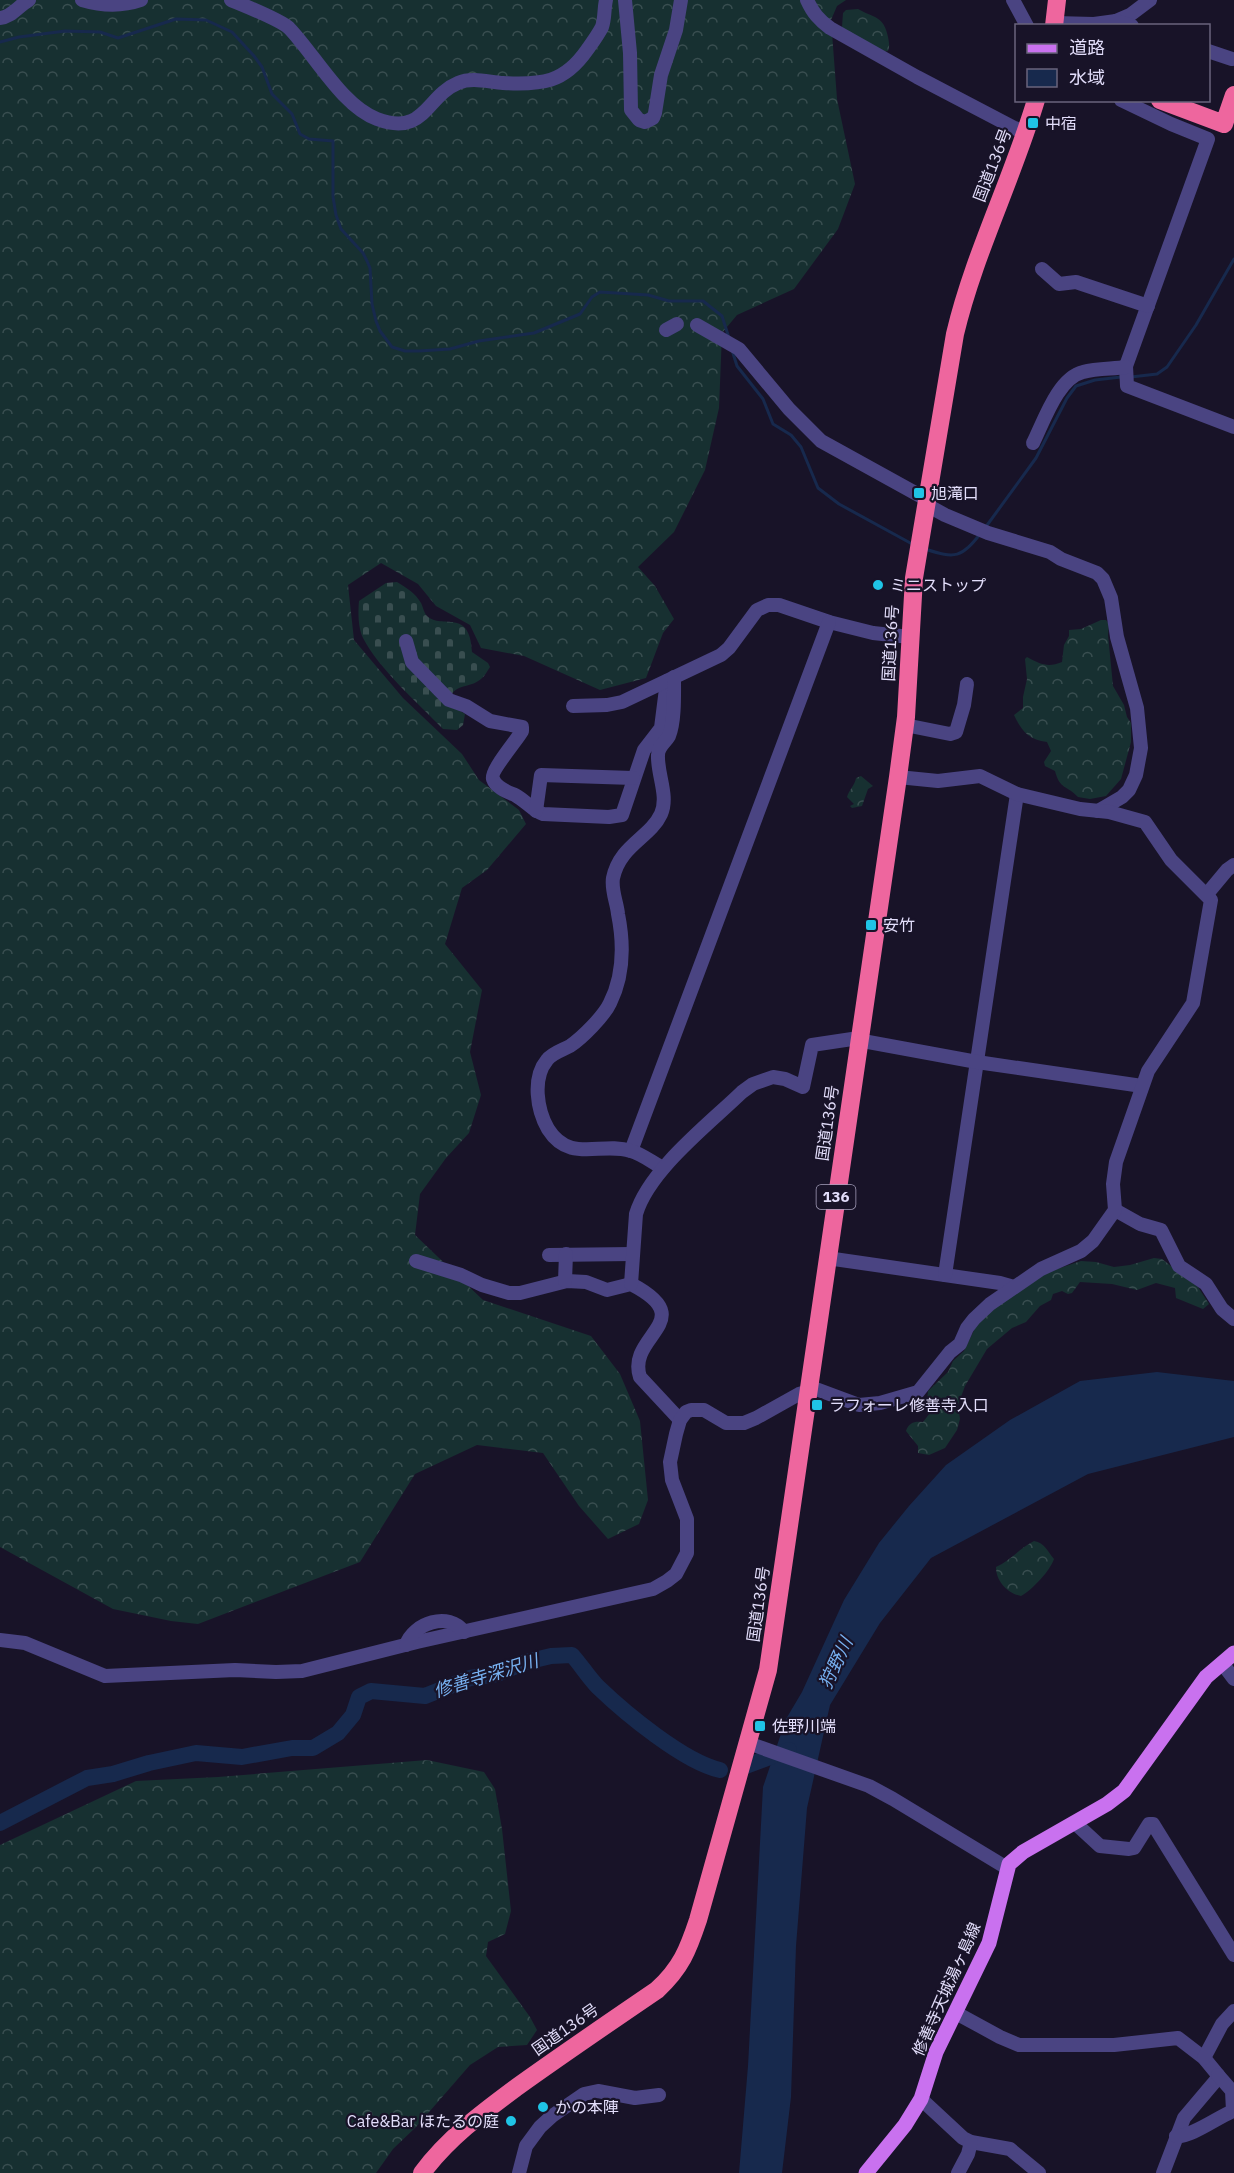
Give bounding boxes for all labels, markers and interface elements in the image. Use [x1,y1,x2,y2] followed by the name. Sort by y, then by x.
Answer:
[1015,24,1210,102] legend
[1069,36,1105,59] text: 道路
[1069,66,1105,89] text: 水域
[1045,113,1077,133] place label: 中宿
[1026,116,1040,130] marker: 中宿
[969,126,1015,204] street label: 国道136号
[931,483,979,503] place label: 旭滝口
[912,486,926,500] marker: 旭滝口
[890,575,986,595] place label: ミニストップ
[871,578,885,592] marker: ミニストップ
[878,604,902,682] street label: 国道136号
[883,915,915,935] place label: 安竹
[864,918,878,932] marker: 安竹
[812,1084,842,1162] street label: 国道136号
[816,1185,856,1209] road number: 136
[829,1395,989,1415] place label: ラフォーレ修善寺入口
[810,1398,824,1412] marker: ラフォーレ修善寺入口
[743,1565,773,1643] street label: 国道136号
[814,1632,858,1692] water label: 狩野川
[431,1648,543,1702] water label: 修善寺深沢川
[772,1716,836,1736] place label: 佐野川端
[753,1719,767,1733] marker: 佐野川端
[908,1919,984,2059] street label: 修善寺天城湯ヶ島線
[528,1999,602,2059] street label: 国道136号
[555,2097,619,2117] place label: かの本陣
[536,2100,550,2114] marker: かの本陣
[347,2111,499,2131] place label: Cafe&Bar ほたるの庭
[504,2114,518,2128] marker: Cafe&Bar ほたるの庭

